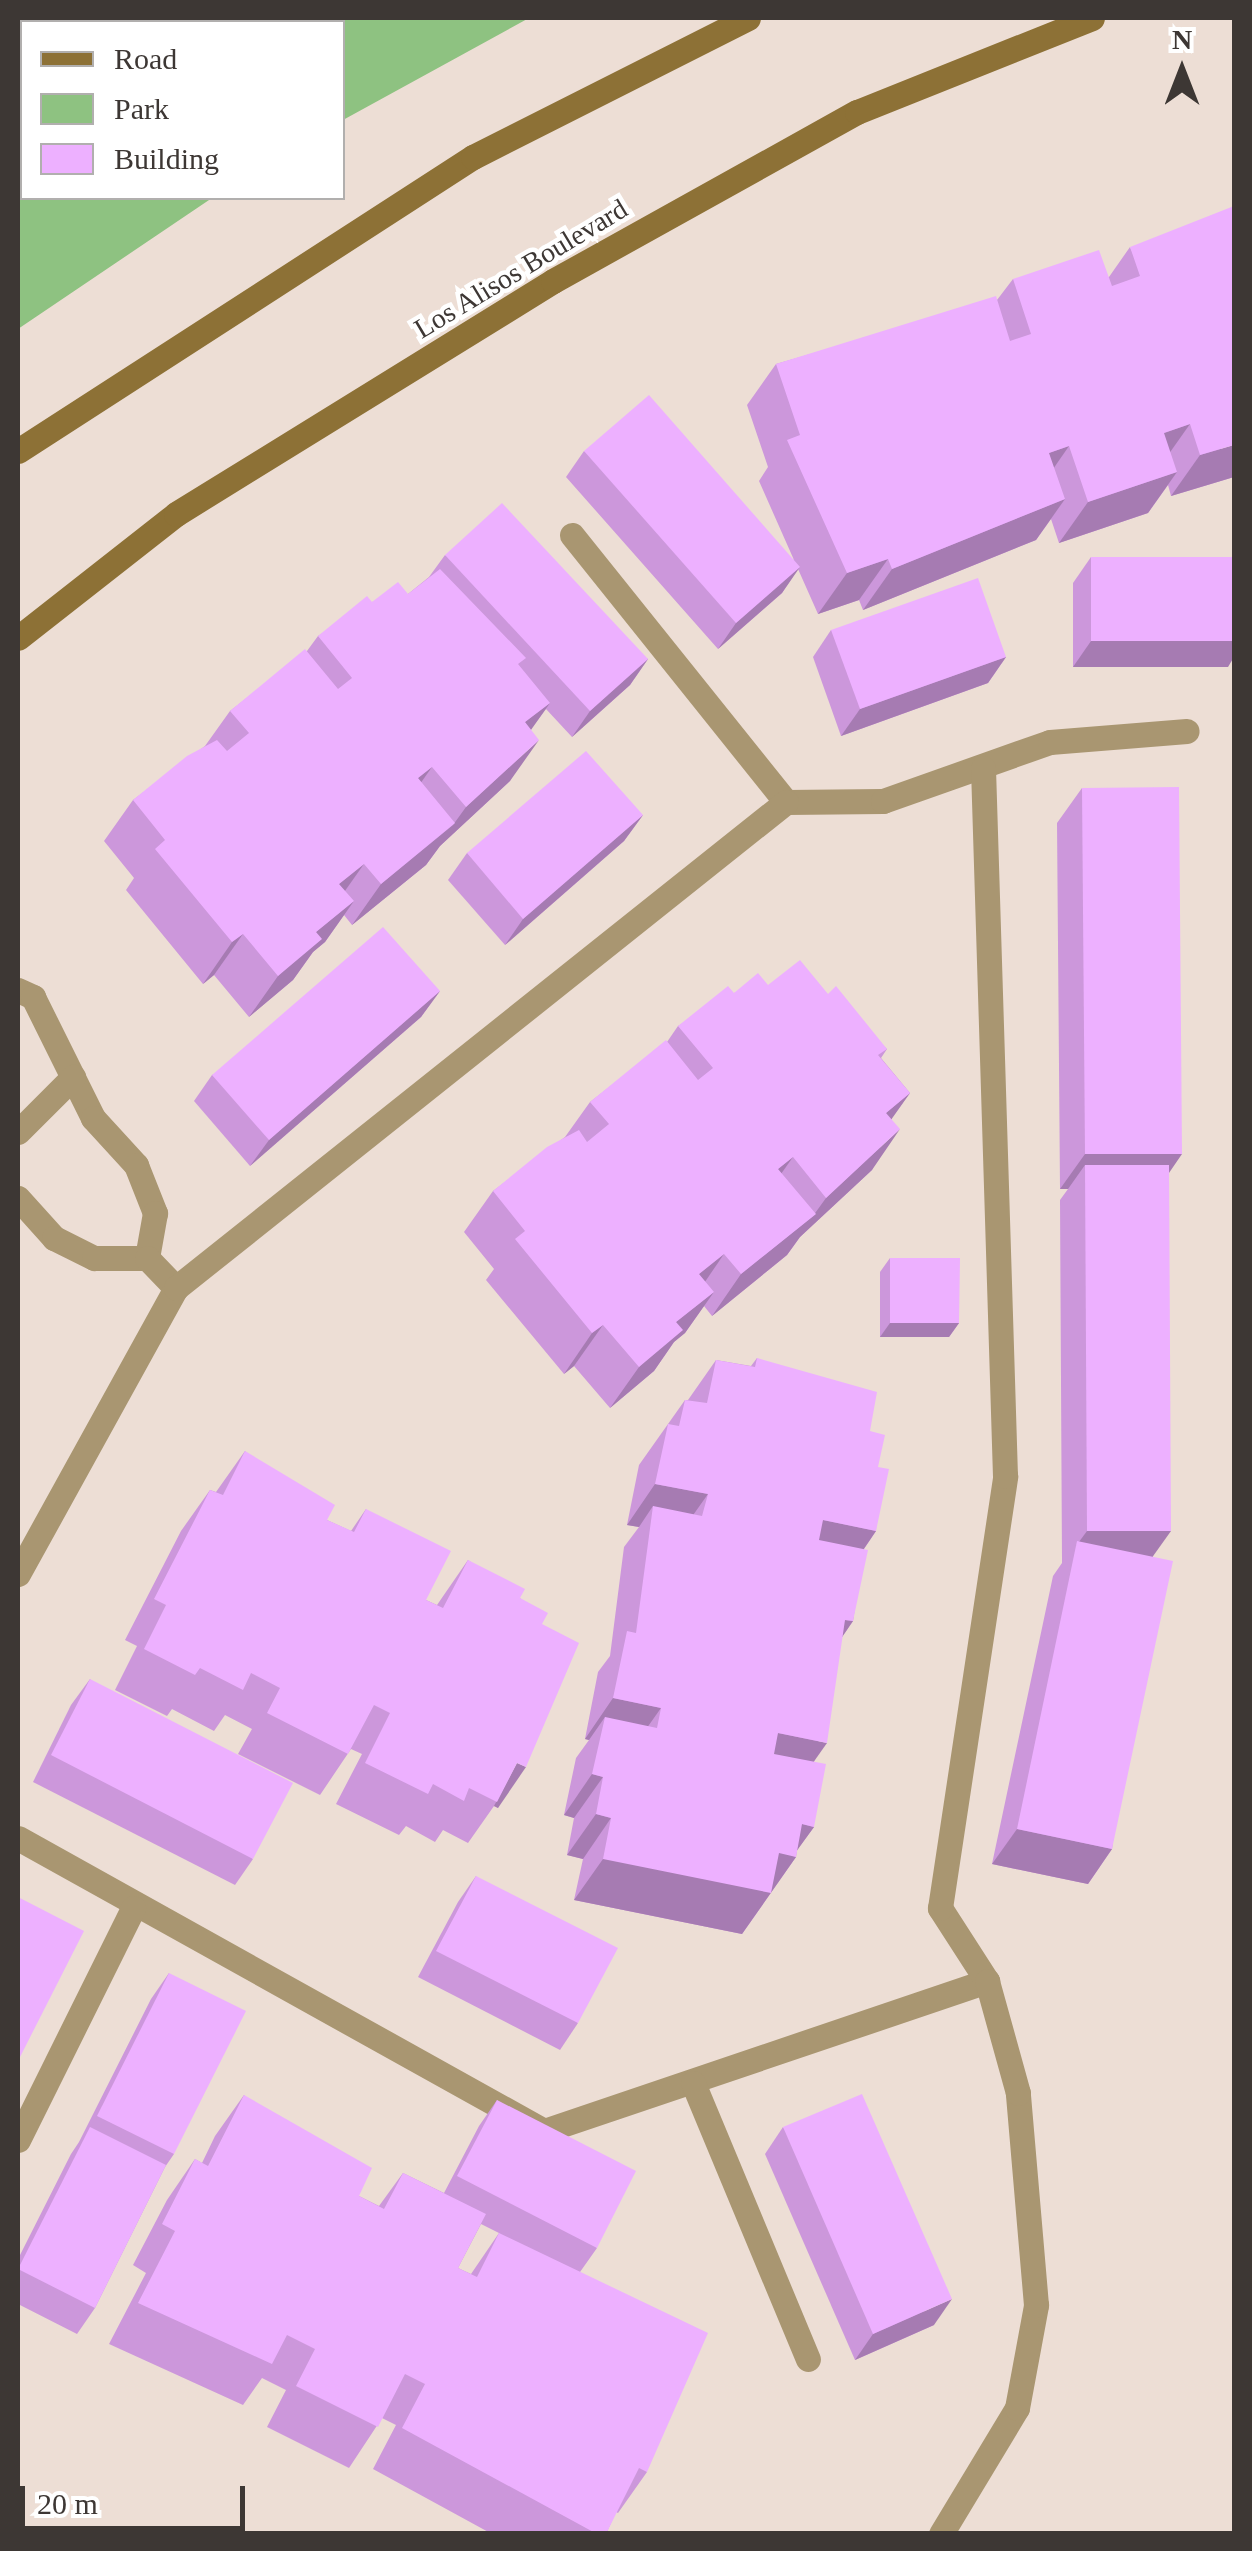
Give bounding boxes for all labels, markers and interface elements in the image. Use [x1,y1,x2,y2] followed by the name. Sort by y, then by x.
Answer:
[20,20,345,200] legend
[1132,20,1232,120] north arrow
[1172,24,1192,55] text: N
[114,42,177,75] text: Road
[114,92,169,125] text: Park
[114,142,219,175] text: Building
[408,192,634,346] street label: Los Alisos Boulevard
[25,2466,250,2528] scale bar
[37,2487,98,2520] text: 20 m

